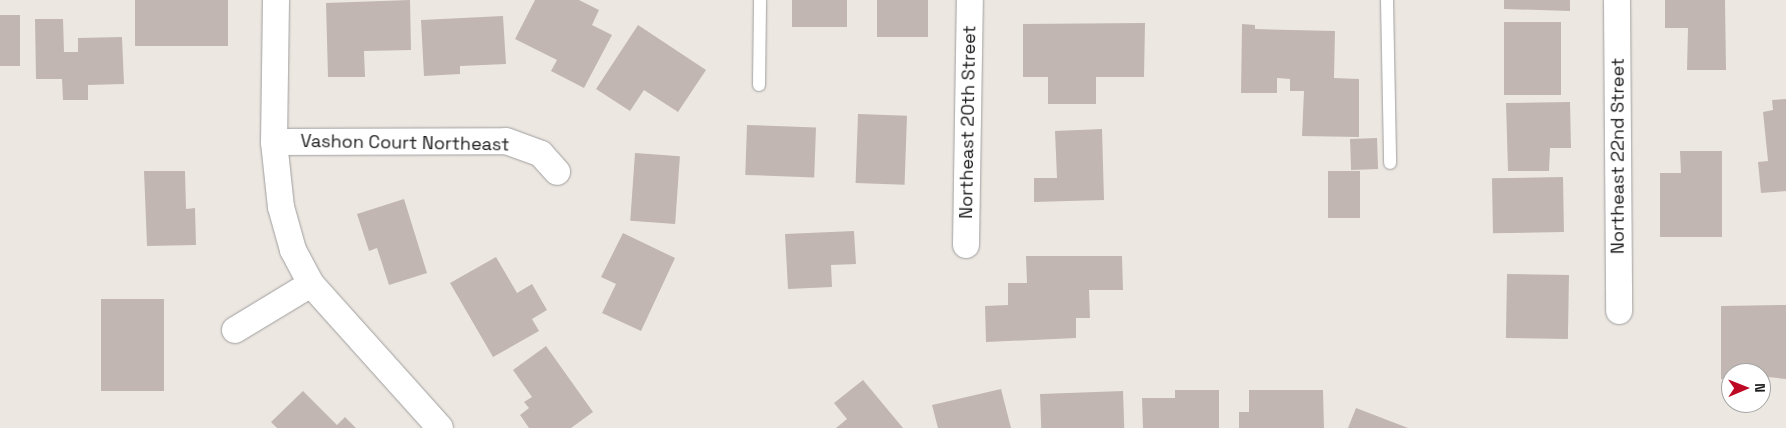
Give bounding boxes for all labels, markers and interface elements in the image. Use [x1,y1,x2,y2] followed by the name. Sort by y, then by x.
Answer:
[956,25,980,219] street label: Northeast 20th Street
[1607,58,1629,254] street label: Northeast 22nd Street
[300,130,510,156] street label: Vashon Court Northeast
[1721,363,1771,413] north arrow
[1751,383,1769,393] text: N

